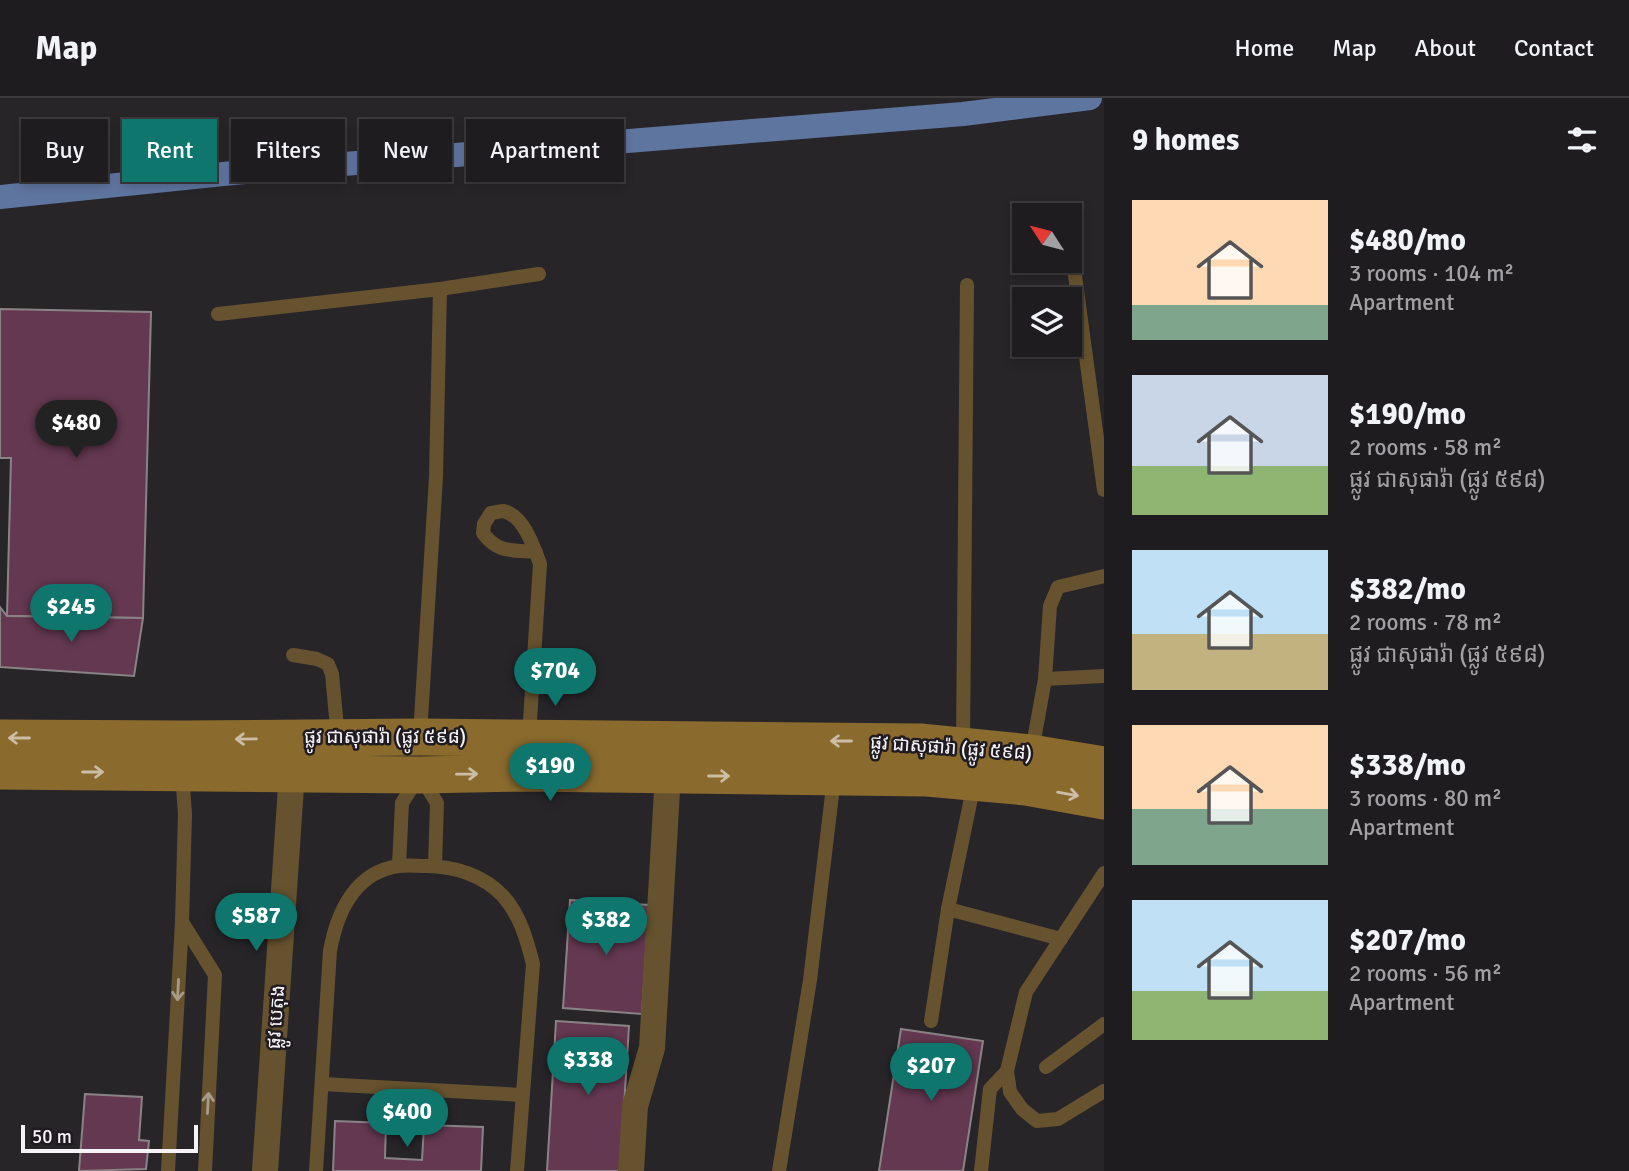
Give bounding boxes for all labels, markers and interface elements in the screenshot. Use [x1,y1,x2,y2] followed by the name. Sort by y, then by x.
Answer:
[35,28,97,69] text: Map
[1234,33,1294,63] text: Home
[1332,33,1377,63] text: Map
[1415,33,1476,63] text: About
[1514,33,1594,63] text: Contact
[21,119,108,182] chip: Buy
[122,119,217,182] chip: Rent
[231,119,345,182] chip: Filters
[359,119,452,182] chip: New
[466,119,624,182] chip: Apartment
[1563,121,1601,159] icon: filters
[1132,122,1239,159] text: 9 homes
[1012,203,1082,273] north arrow
[1012,203,1082,357] map controls
[1349,222,1466,259] text: $480/mo
[1188,228,1272,312] icon: home
[1349,259,1514,288] text: 3 rooms · 104 m²
[1012,287,1082,357] button: layers
[1349,288,1454,317] text: Apartment
[1349,396,1466,433] text: $190/mo
[35,400,117,460] pin: $480
[1188,403,1272,487] icon: home
[51,408,101,437] text: $480
[1349,433,1502,462] text: 2 rooms · 58 m²
[1349,465,1545,494] text: ផ្លូវ ជាសុផារ៉ា (ផ្លូវ ៥៩៨)
[1349,571,1466,608] text: $382/mo
[1188,578,1272,662] icon: home
[30,584,112,644] pin: $245
[46,592,96,621] text: $245
[1349,608,1502,637] text: 2 rooms · 78 m²
[1349,640,1545,669] text: ផ្លូវ ជាសុផារ៉ា (ផ្លូវ ៥៩៨)
[514,648,596,708] pin: $704
[530,656,580,685] text: $704
[304,725,466,754] street label: ផ្លូវ ជាសុផារ៉ា (ផ្លូវ ៥៩៨)
[869,730,1033,770] street label: ផ្លូវ ជាសុផារ៉ា (ផ្លូវ ៥៩៨)
[8,731,31,745] one-way arrow
[235,732,258,745] one-way arrow
[830,734,853,747] one-way arrow
[509,744,591,803] pin: $190
[1349,747,1466,784] text: $338/mo
[525,751,575,780] text: $190
[1188,753,1272,837] icon: home
[81,765,104,779] one-way arrow
[455,767,478,781] one-way arrow
[707,769,730,783] one-way arrow
[1349,784,1502,813] text: 3 rooms · 80 m²
[1056,788,1079,802] one-way arrow
[1349,813,1454,842] text: Apartment
[215,894,297,953] pin: $587
[565,898,647,957] pin: $382
[231,901,281,930] text: $587
[581,905,631,934] text: $382
[1349,922,1466,959] text: $207/mo
[1188,928,1272,1012] icon: home
[1349,959,1502,988] text: 2 rooms · 56 m²
[171,978,184,1001] one-way arrow
[262,984,295,1050] street label: ផ្លូវ បេតុង
[1349,988,1454,1017] text: Apartment
[547,1038,629,1097] pin: $338
[890,1044,972,1103] pin: $207
[563,1045,613,1074] text: $338
[906,1051,956,1080] text: $207
[366,1090,448,1149] pin: $400
[202,1092,215,1115] one-way arrow
[382,1097,432,1126] text: $400
[21,1122,198,1154] scale bar
[32,1125,72,1149] text: 50 m

